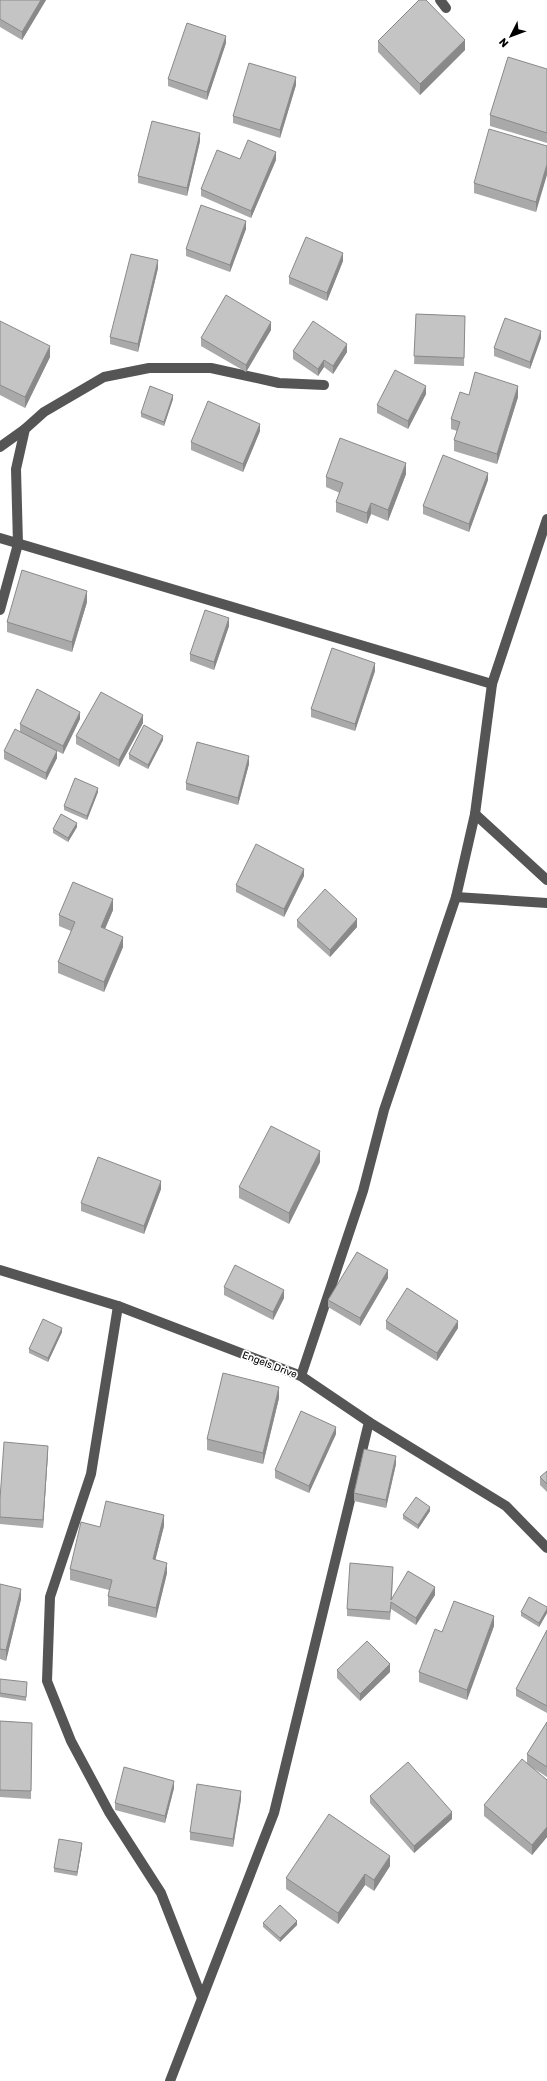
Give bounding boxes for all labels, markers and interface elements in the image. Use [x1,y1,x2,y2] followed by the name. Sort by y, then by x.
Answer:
[491,16,531,56] north arrow
[496,35,511,50] text: N
[241,1349,299,1381] street label: Engels Drive

